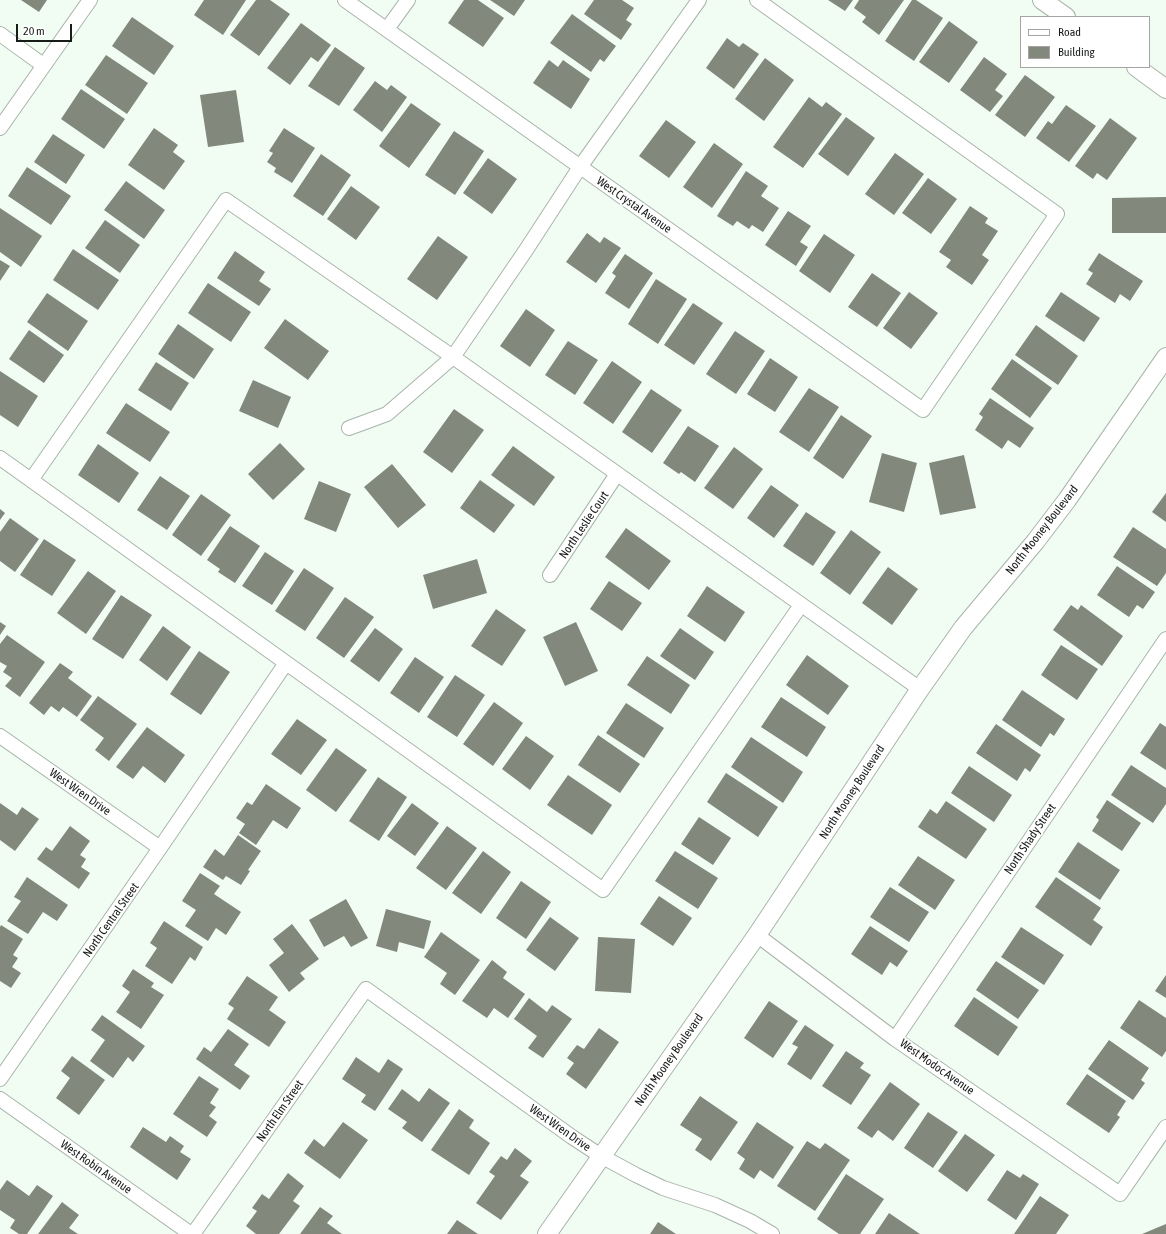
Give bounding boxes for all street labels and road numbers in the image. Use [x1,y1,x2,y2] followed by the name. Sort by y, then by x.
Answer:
[594,174,674,236] street label: West Crystal Avenue
[1003,483,1081,577] street label: North Mooney Boulevard
[556,489,612,561] street label: North Leslie Court
[816,742,888,842] street label: North Mooney Boulevard
[47,766,113,818] street label: West Wren Drive
[1001,801,1059,877] street label: North Shady Street
[80,880,142,960] street label: North Central Street
[632,1011,706,1109] street label: North Mooney Boulevard
[897,1036,977,1098] street label: West Modoc Avenue
[253,1077,307,1145] street label: North Elm Street
[527,1102,593,1154] street label: West Wren Drive
[58,1137,134,1197] street label: West Robin Avenue

